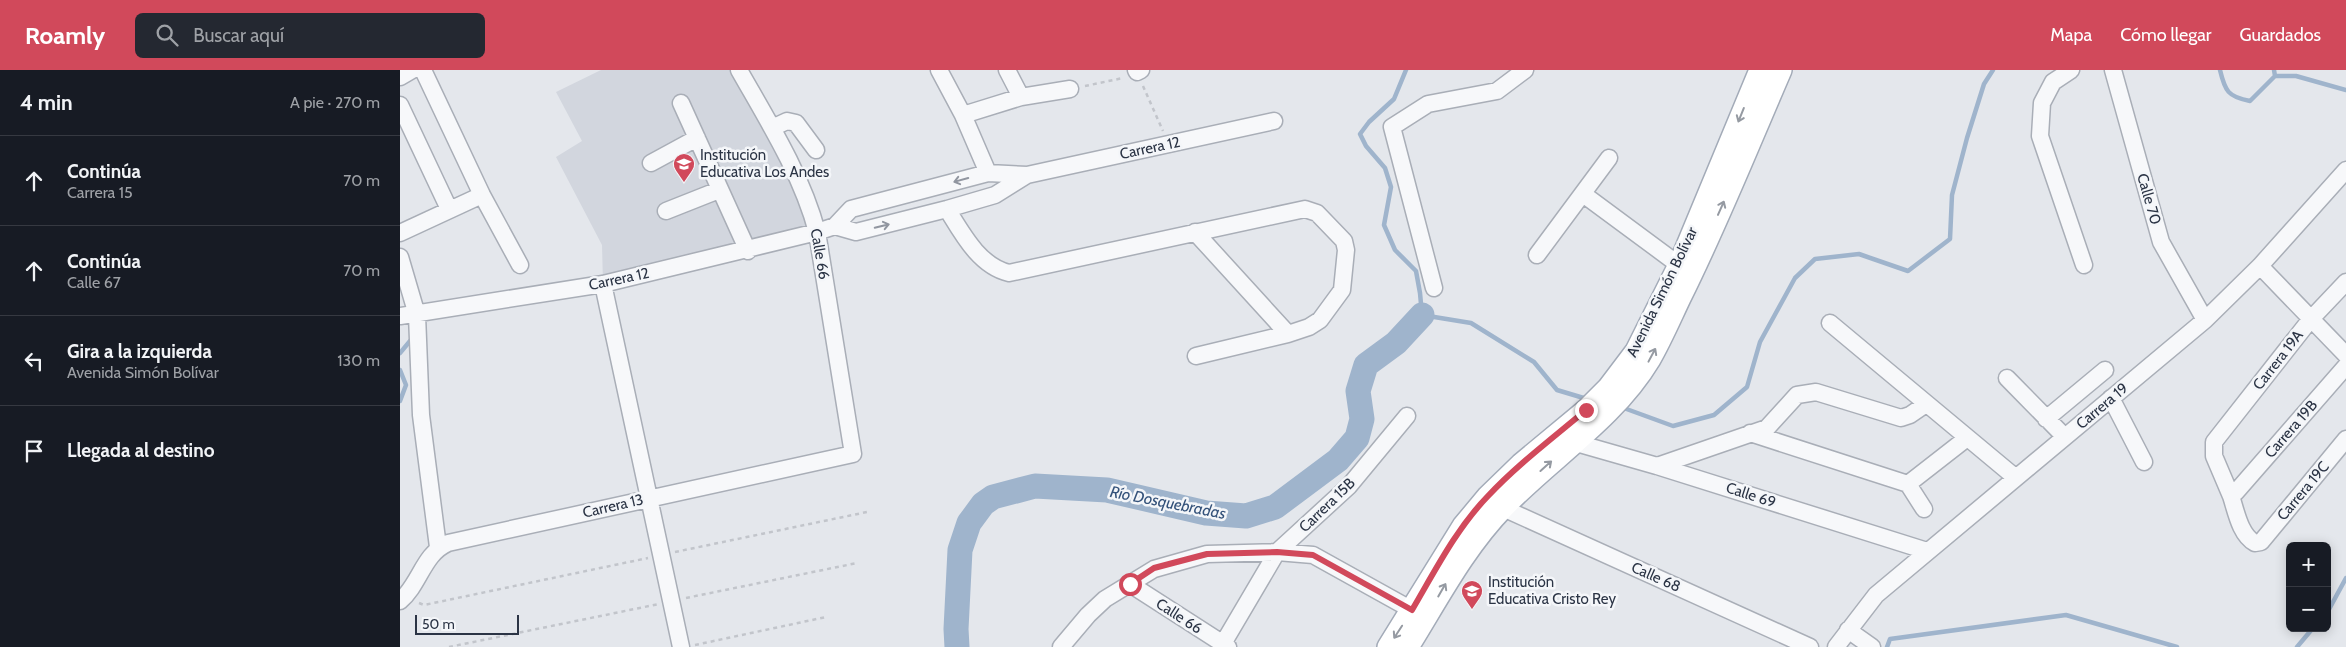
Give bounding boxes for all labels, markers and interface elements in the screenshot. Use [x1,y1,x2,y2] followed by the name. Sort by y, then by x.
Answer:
[135,13,485,58] search box
[25,21,105,50] text: Roamly
[153,21,181,49] icon: search
[193,24,284,47] text: Buscar aquí
[2050,24,2092,46] text: Mapa
[2120,24,2212,46] text: Cómo llegar
[2240,24,2321,46] text: Guardados
[20,90,73,115] text: 4 min
[290,93,380,112] text: A pie · 270 m
[1736,107,1746,122] one-way arrow
[1118,133,1182,163] street label: Carrera 12
[700,146,829,181] place label: Institución Educativa Los Andes
[672,152,696,183] school or university icon: Institución Educativa Los Andes
[67,160,141,183] text: Continúa
[20,167,48,195] icon: ahead
[343,171,380,190] text: 70 m
[2133,171,2165,227] street label: Calle 70
[954,176,970,186] one-way arrow
[67,183,133,202] text: Carrera 15
[1717,201,1727,216] one-way arrow
[873,221,889,230] one-way arrow
[1623,224,1701,360] street label: Avenida Simón Bolívar
[807,227,833,281] street label: Calle 66
[67,250,141,273] text: Continúa
[20,257,48,285] icon: ahead
[343,261,380,280] text: 70 m
[587,264,651,294] street label: Carrera 12
[67,273,121,292] text: Calle 67
[2249,326,2307,393] street label: Carrera 19A
[67,340,212,363] text: Gira a la izquierda
[20,347,48,375] icon: left
[1647,347,1657,362] one-way arrow
[337,351,380,370] text: 130 m
[67,363,219,382] text: Avenida Simón Bolívar
[2072,379,2132,433] street label: Carrera 19
[2261,396,2321,462] street label: Carrera 19B
[1575,399,1598,422] route end
[20,437,48,465] icon: arrive
[67,439,214,462] text: Llegada al destino
[2273,458,2333,524] street label: Carrera 19C
[1540,460,1553,472] one-way arrow
[1295,474,1359,536] street label: Carrera 15B
[1724,478,1778,512] street label: Calle 69
[1108,482,1227,523] water label: Río Dosquebradas
[581,490,645,522] street label: Carrera 13
[2286,542,2331,632] map controls
[2286,542,2331,587] button: +
[1629,558,1683,596] street label: Calle 68
[1119,573,1142,596] route start
[1488,573,1616,608] place label: Institución Educativa Cristo Rey
[1460,579,1484,610] school or university icon: Institución Educativa Cristo Rey
[1438,584,1448,598] one-way arrow
[2286,587,2331,632] button: −
[1152,594,1206,638] street label: Calle 66
[415,612,519,635] scale bar
[422,615,455,633] text: 50 m
[1393,625,1403,639] one-way arrow

